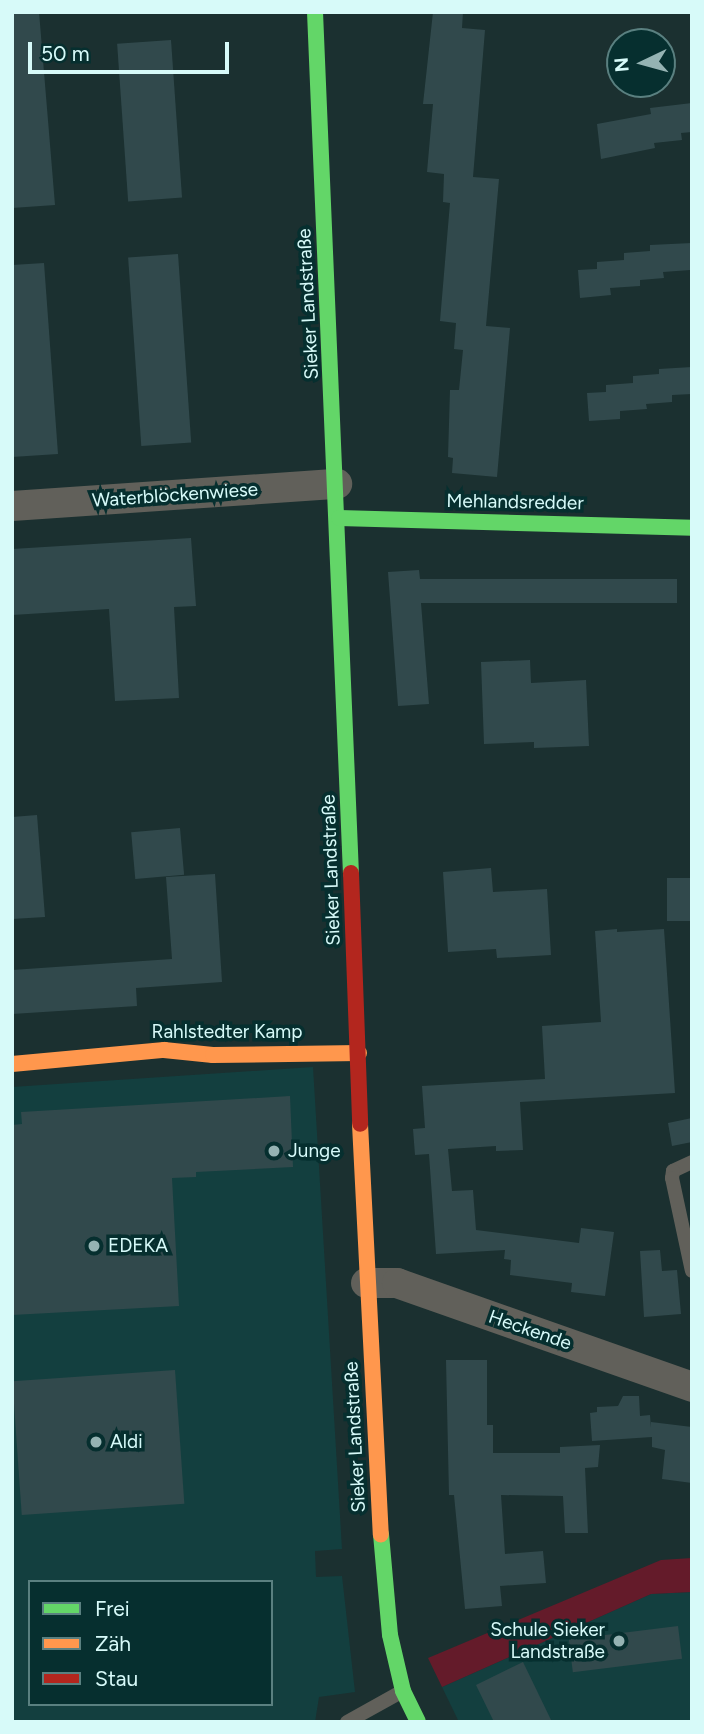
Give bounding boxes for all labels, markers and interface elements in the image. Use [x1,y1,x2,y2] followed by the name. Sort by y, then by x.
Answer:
[32,28,233,72] scale bar
[606,28,676,98] north arrow
[41,41,90,66] text: 50 m
[609,56,634,73] text: N
[293,228,323,380] street label: Sieker Landstraße
[91,478,259,512] street label: Waterblöckenwiese
[446,489,584,515] street label: Mehlandsredder
[317,794,345,946] street label: Sieker Landstraße
[151,1021,303,1043] street label: Rahlstedter Kamp
[288,1140,341,1162] place label: Junge
[266,1143,282,1159] marker: Junge
[108,1235,168,1257] place label: EDEKA
[86,1238,102,1254] marker: EDEKA
[485,1305,575,1355] street label: Heckende
[340,1361,370,1513] street label: Sieker Landstraße
[110,1431,143,1453] place label: Aldi
[88,1434,104,1450] marker: Aldi
[28,1580,273,1706] legend
[95,1596,130,1621] text: Frei
[490,1619,605,1663] place label: Schule Sieker Landstraße
[95,1631,131,1656] text: Zäh
[611,1633,627,1649] marker: Schule Sieker Landstraße
[95,1666,138,1691] text: Stau

